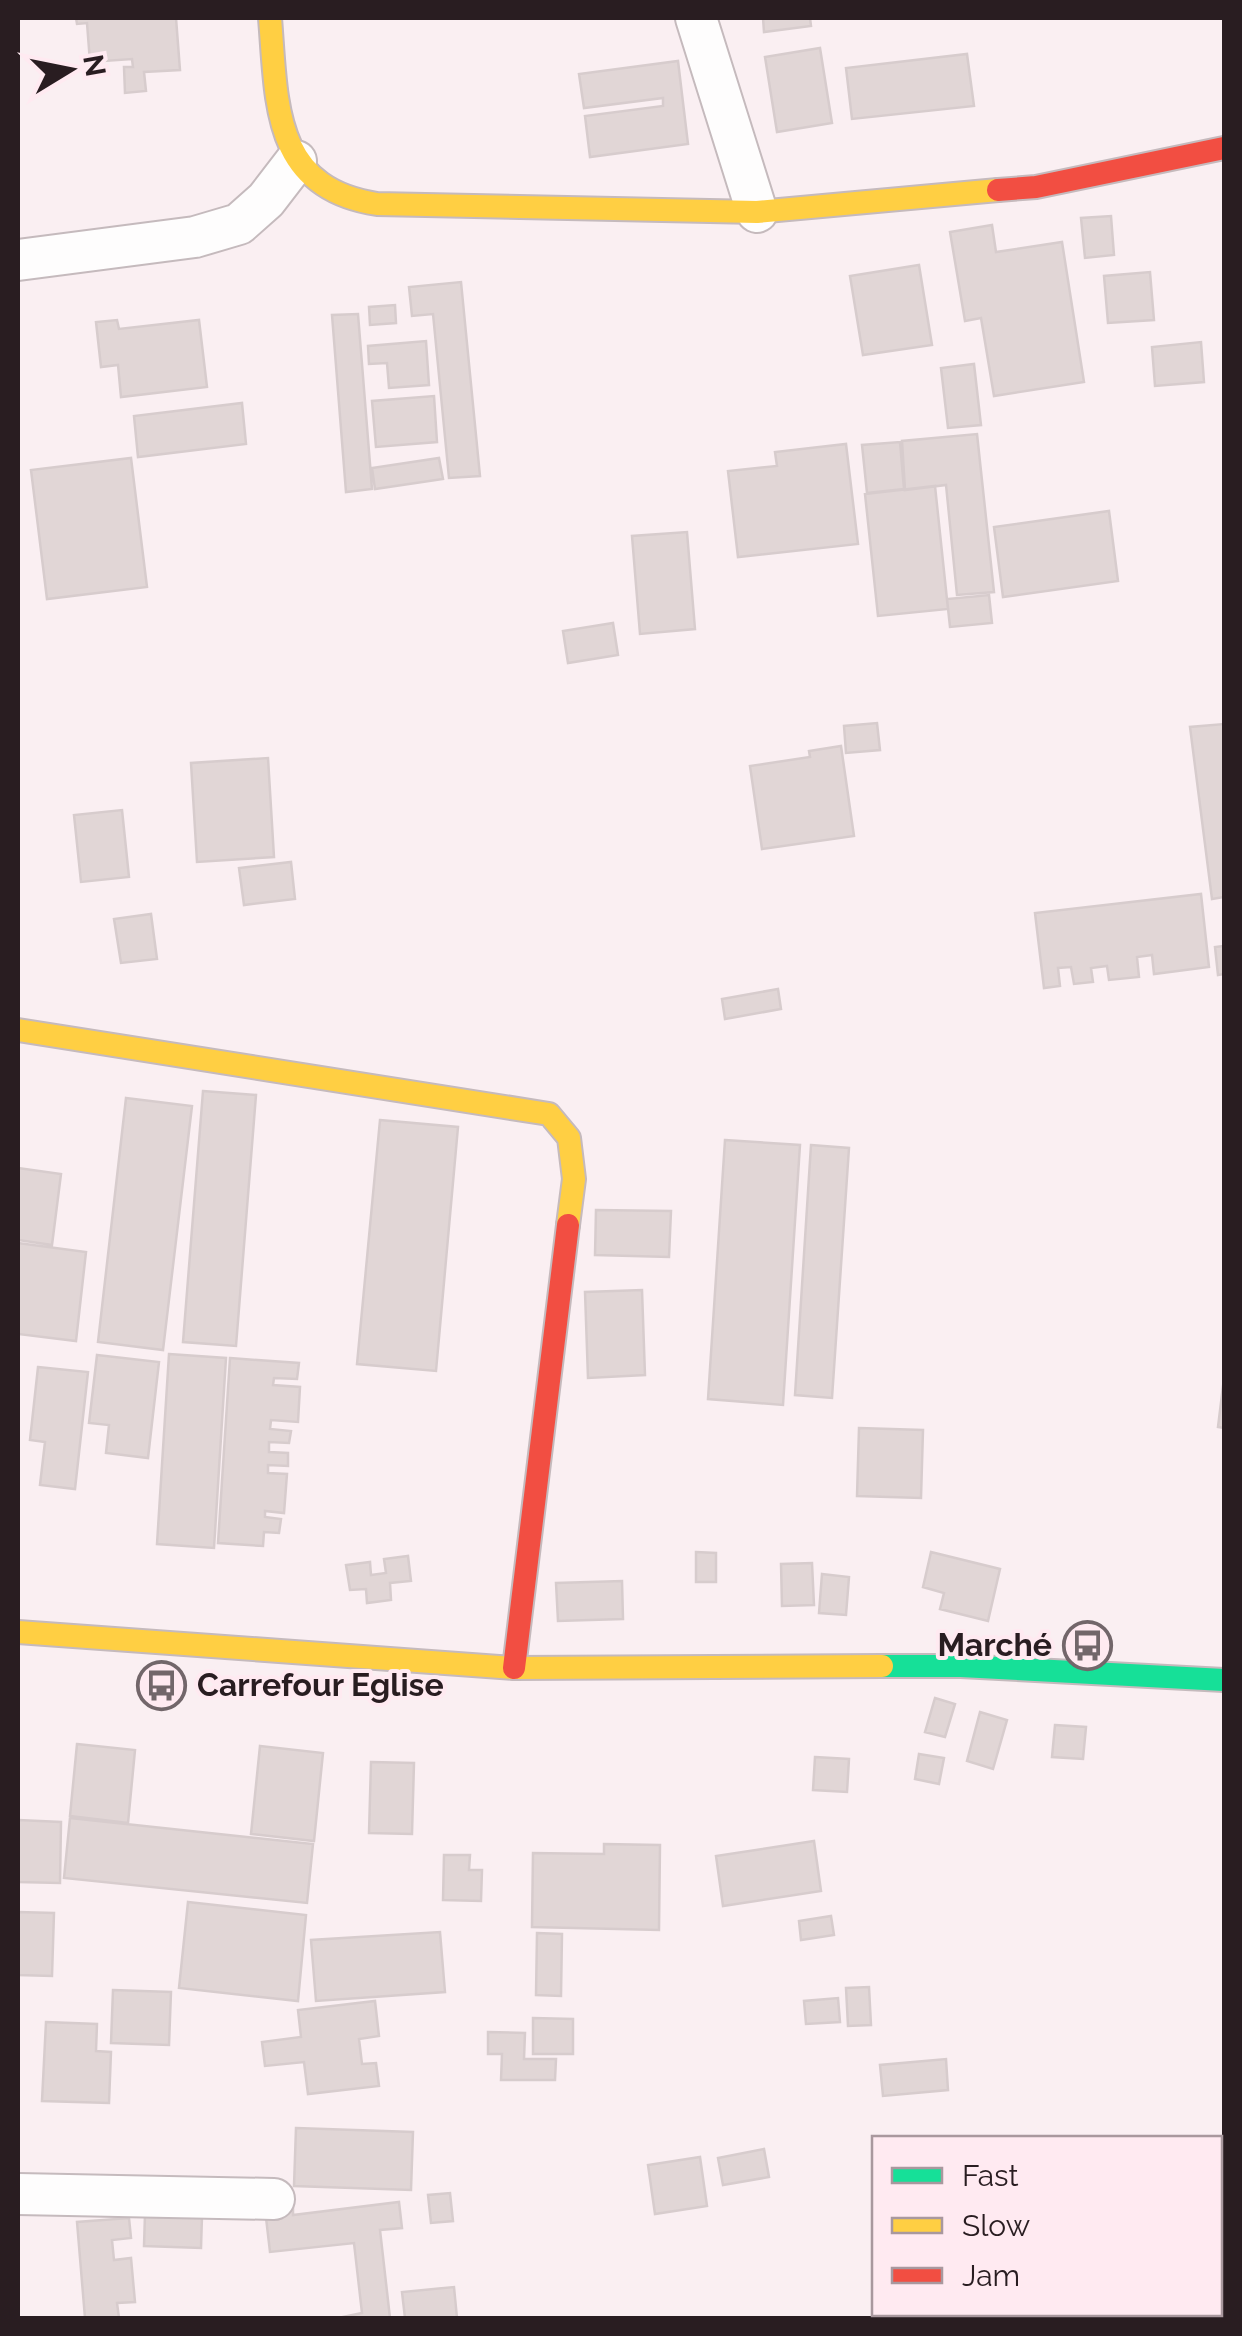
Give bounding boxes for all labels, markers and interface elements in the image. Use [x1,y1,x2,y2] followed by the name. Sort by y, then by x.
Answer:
[20,20,120,120] north arrow
[76,52,112,79] text: N
[1061,1619,1113,1671] bus stop icon: Marché
[937,1626,1052,1663] place label: Marché
[136,1659,188,1711] bus stop icon: Carrefour Eglise
[197,1666,444,1703] place label: Carrefour Eglise
[872,2136,1222,2316] legend
[962,2158,1019,2193] text: Fast
[962,2208,1030,2243] text: Slow
[962,2258,1020,2293] text: Jam

